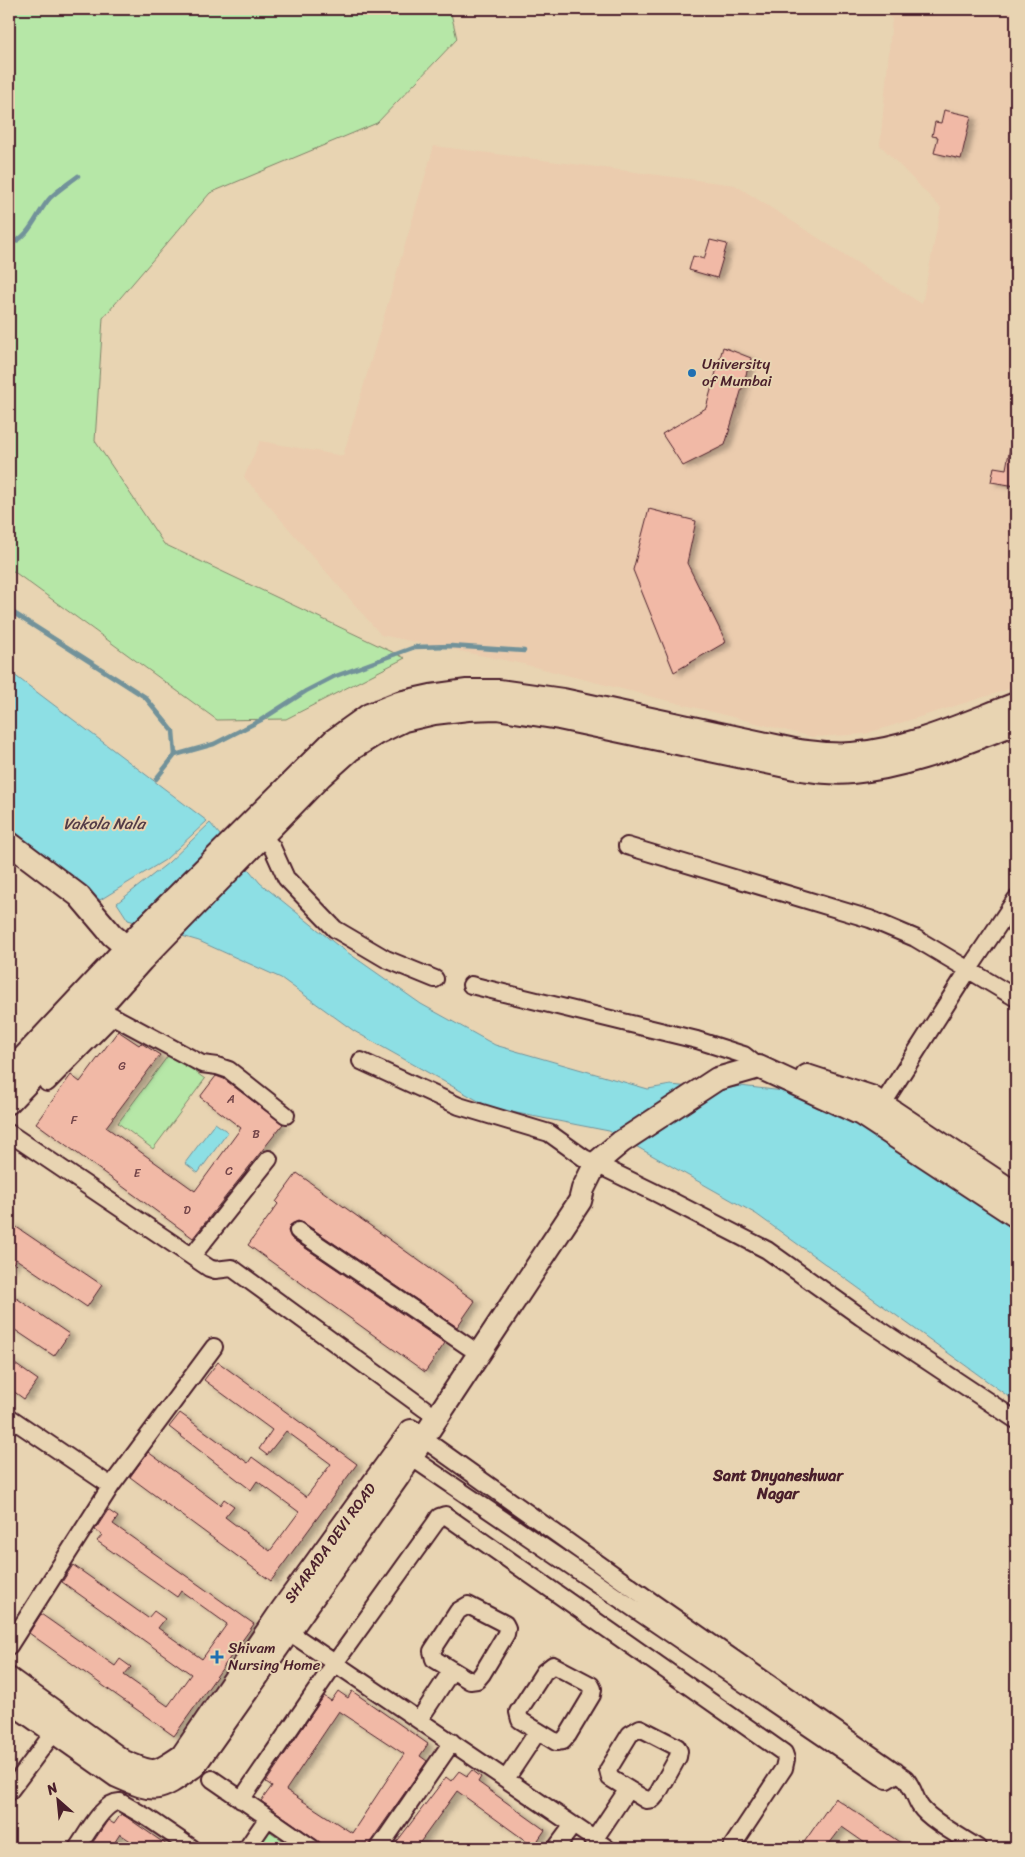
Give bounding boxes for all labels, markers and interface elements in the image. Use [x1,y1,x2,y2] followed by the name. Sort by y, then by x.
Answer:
[702,351,773,394] place label: University of Mumbai
[686,367,698,379] marker: University of Mumbai
[63,809,147,838] water label: Vakola Nala
[118,1055,126,1077] house number: G
[226,1088,235,1110] house number: A
[71,1109,78,1131] house number: F
[252,1123,260,1145] house number: B
[225,1160,233,1182] house number: C
[134,1162,142,1184] house number: E
[183,1199,191,1221] house number: D
[712,1461,844,1508] district label: Sant Dnyaneshwar Nagar
[277,1477,383,1609] street label: SHARADA DEVI ROAD
[228,1635,321,1678] place label: Shivam Nursing Home
[210,1650,224,1664] marker: Shivam Nursing Home
[32,1774,82,1824] north arrow
[41,1775,63,1803] text: N

